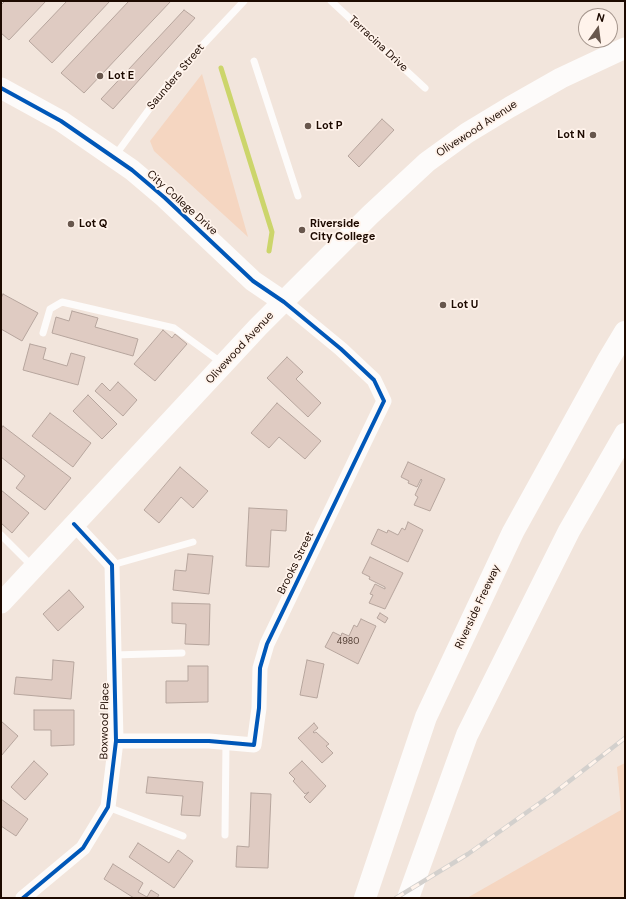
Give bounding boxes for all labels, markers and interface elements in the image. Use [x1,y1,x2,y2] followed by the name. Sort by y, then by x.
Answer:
[578,8,618,48] north arrow
[595,10,606,25] text: N
[346,13,410,75] street label: Terracina Drive
[145,41,207,113] street label: Saunders Street
[108,69,134,83] place label: Lot E
[95,71,105,81] marker: Lot E
[434,98,520,160] street label: Olivewood Avenue
[316,119,342,133] place label: Lot P
[303,121,313,131] marker: Lot P
[557,128,585,142] place label: Lot N
[588,130,598,140] marker: Lot N
[144,168,220,238] street label: City College Drive
[79,217,107,231] place label: Lot Q
[310,217,375,243] place label: Riverside City College
[66,219,76,229] marker: Lot Q
[297,225,307,235] marker: Riverside City College
[451,298,478,312] place label: Lot U
[438,300,448,310] marker: Lot U
[203,309,277,387] street label: Olivewood Avenue
[275,529,317,597] street label: Brooks Street
[453,563,503,651] street label: Riverside Freeway
[337,637,359,647] house number: 4980
[98,682,112,760] street label: Boxwood Place

